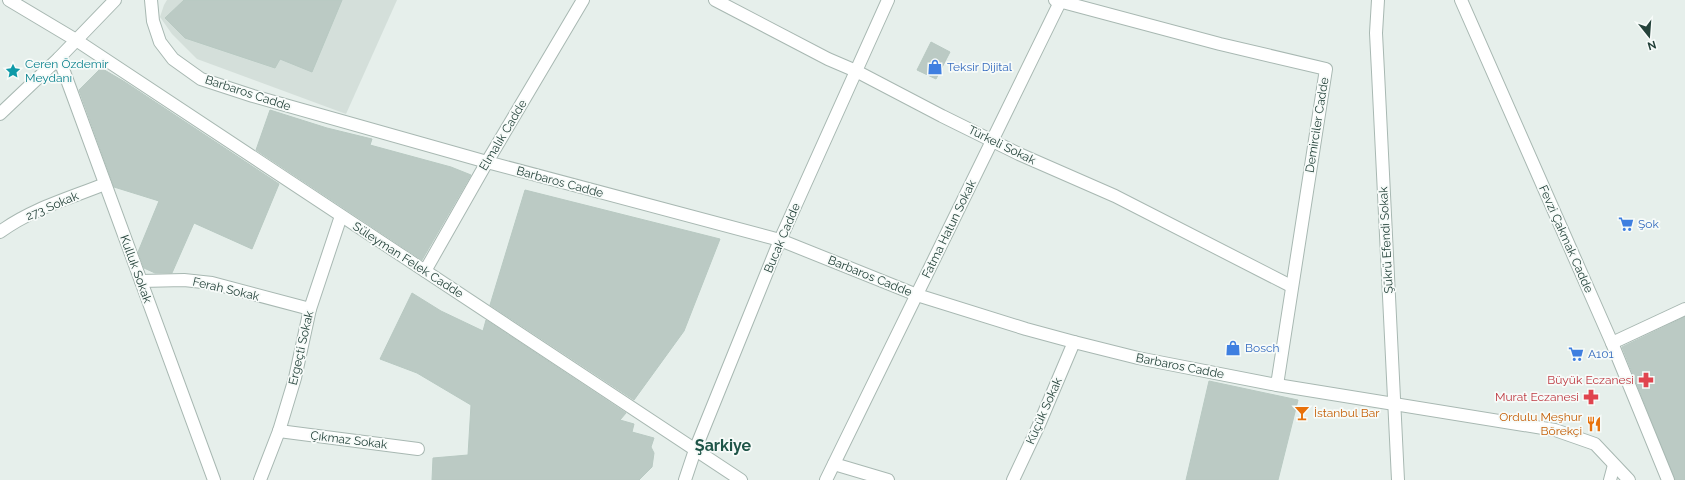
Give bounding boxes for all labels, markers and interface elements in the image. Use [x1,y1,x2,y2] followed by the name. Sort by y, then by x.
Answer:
[1629,16,1669,56] north arrow
[1646,38,1658,53] text: N
[25,57,109,85] place label: Ceren Özdemir Meydanı
[926,58,944,76] shop icon: Teksir Dijital
[947,60,1013,74] place label: Teksir Dijital
[4,62,22,80] place icon: Ceren Özdemir Meydanı
[203,73,293,113] street label: Barbaros Cadde
[1303,76,1331,174] street label: Demirciler Cadde
[476,97,530,173] street label: Elmalık Cadde
[966,123,1039,168] street label: Türkeli Sokak
[515,164,605,200] street label: Barbaros Cadde
[919,177,979,280] street label: Fatma Hatun Sokak
[1536,183,1596,295] street label: Fevzi Çakmak Cadde
[1376,186,1396,294] street label: Şükrü Efendi Sokak
[24,188,81,223] street label: 273 Sokak
[761,201,803,275] street label: Bucak Cadde
[1617,215,1635,233] supermarket icon: Şok
[1638,217,1659,231] place label: Şok
[350,219,466,301] street label: Süleyman Felek Cadde
[117,233,155,306] street label: Kulluk Sokak
[826,253,914,299] street label: Barbaros Cadde
[191,275,261,304] street label: Ferah Sokak
[286,309,316,386] street label: Ergeçti Sokak
[1224,339,1242,357] shop icon: Bosch
[1245,341,1280,355] place label: Bosch
[1567,345,1585,363] supermarket icon: A101
[1588,347,1614,361] place label: A101
[1135,351,1225,381] street label: Barbaros Cadde
[1637,371,1655,389] pharmacy icon: Büyük Eczanesi
[1547,373,1634,387] place label: Büyük Eczanesi
[1023,375,1065,446] street label: Küçük Sokak
[1582,388,1600,406] pharmacy icon: Murat Eczanesi
[1495,390,1579,404] place label: Murat Eczanesi
[1293,404,1311,422] bar icon: İstanbul Bar
[1314,406,1380,420] place label: İstanbul Bar
[1499,410,1583,438] place label: Ordulu Meşhur Börekçi
[1585,415,1603,433] restaurant icon: Ordulu Meşhur Börekçi
[310,428,389,452] street label: Çıkmaz Sokak
[695,436,752,455] district label: Şarkiye

